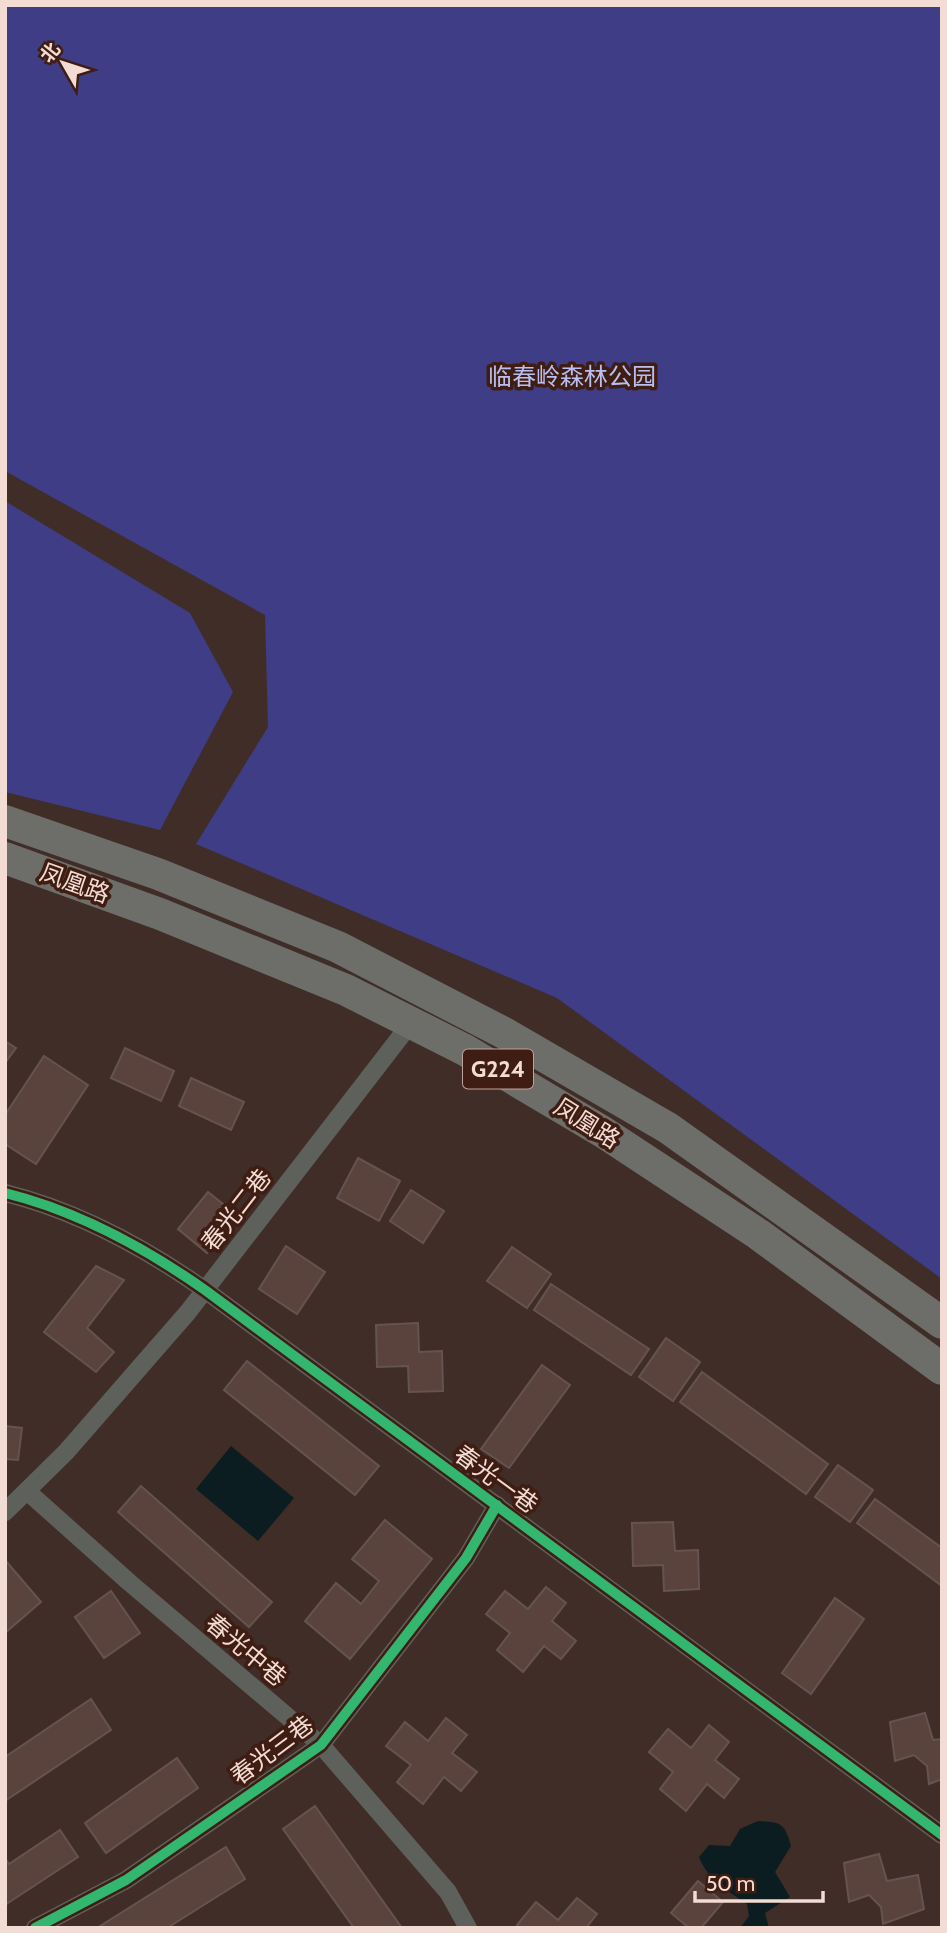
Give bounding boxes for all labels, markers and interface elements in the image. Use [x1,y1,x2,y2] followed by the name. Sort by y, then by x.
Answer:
[28,28,98,98] north arrow
[35,38,65,67] text: 北
[488,362,656,391] park label: 临春岭森林公园
[36,857,114,909] street label: 凤凰路
[463,1050,533,1088] road number: G224
[549,1092,625,1154] street label: 凤凰路
[195,1163,277,1257] street label: 春光二巷
[449,1439,543,1519] street label: 春光一巷
[200,1608,292,1692] street label: 春光中巷
[225,1710,319,1790] street label: 春光三巷
[695,1860,823,1904] scale bar
[706,1871,755,1896] text: 50 m

